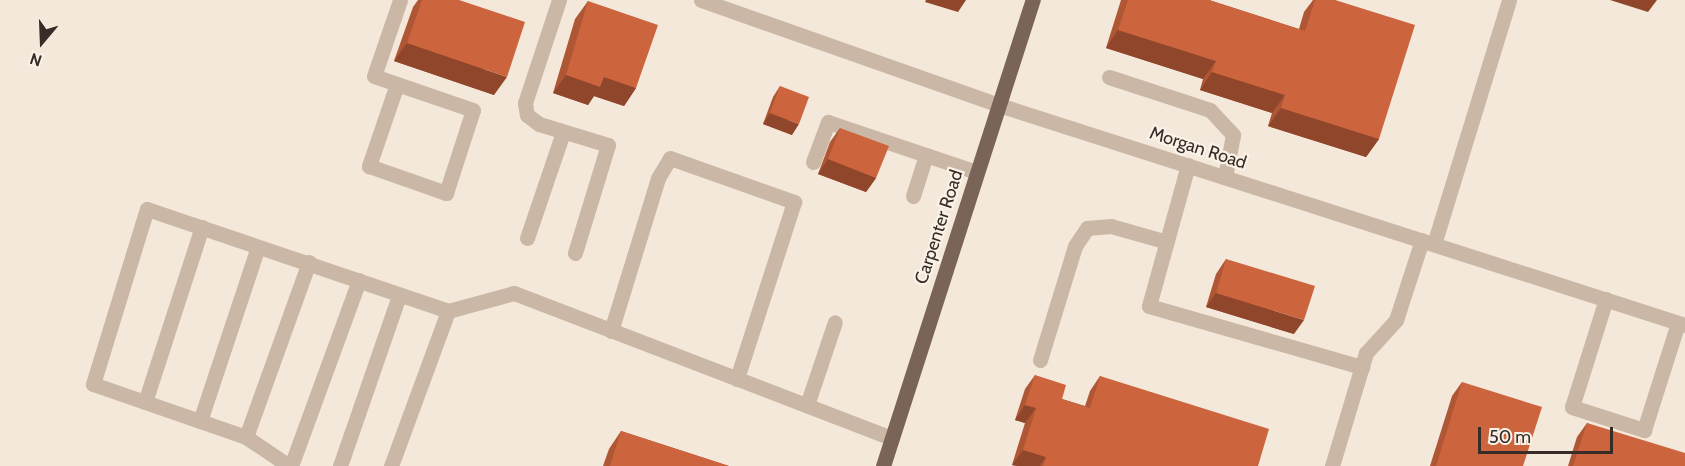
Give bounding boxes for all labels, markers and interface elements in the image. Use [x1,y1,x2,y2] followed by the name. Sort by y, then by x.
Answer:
[12,12,72,72] north arrow
[28,49,44,70] text: N
[1147,122,1249,174] street label: Morgan Road
[910,167,968,287] street label: Carpenter Road
[1481,415,1616,453] scale bar
[1489,426,1531,448] text: 50 m

